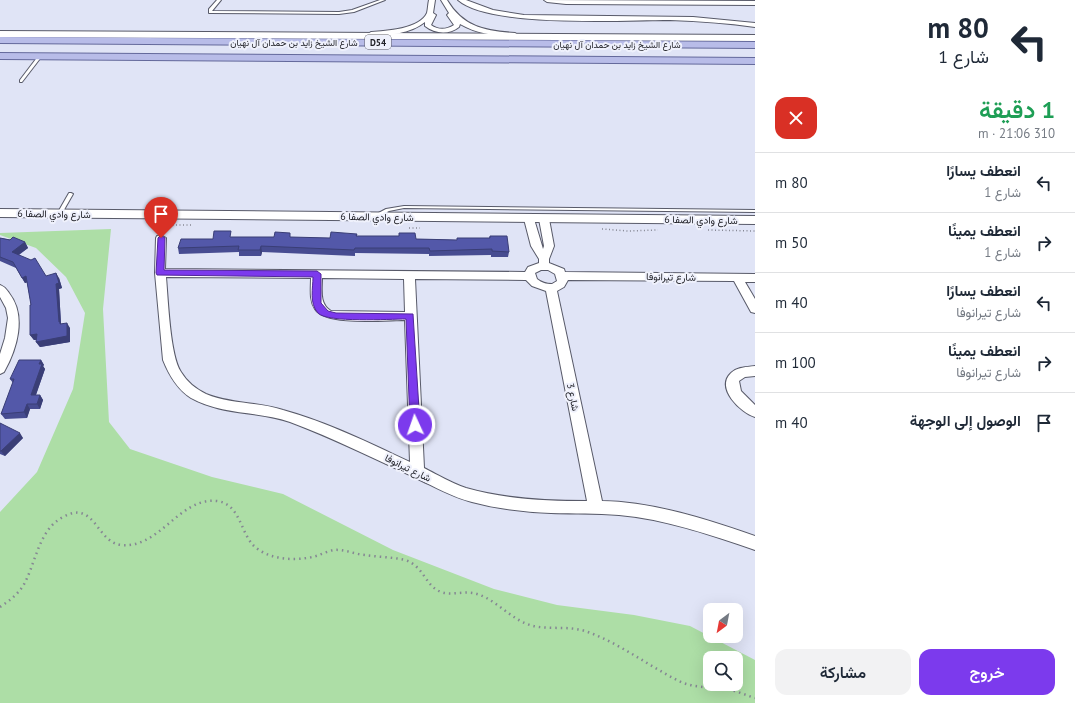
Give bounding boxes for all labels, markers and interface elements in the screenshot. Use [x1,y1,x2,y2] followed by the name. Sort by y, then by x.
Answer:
[928,9,989,46] text: 80 m
[1003,16,1055,68] icon: left
[365,35,391,49] road number: D54
[230,37,358,49] street label: شارع الشيخ زايد بن حمدان آل نهيان
[553,39,681,51] street label: شارع الشيخ زايد بن حمدان آل نهيان
[938,45,989,68] text: شارع 1
[979,94,1055,125] text: 1 دقيقة
[775,97,817,139] button: close
[978,125,1055,142] text: 310 m · 21:06
[946,161,1021,180] text: انعطف يسارًا
[1033,172,1055,194] icon: left
[775,173,808,192] text: 80 m
[984,184,1021,201] text: شارع 1
[144,197,178,238] pin
[150,203,172,225] icon: arrive
[17,207,91,223] street label: شارع وادي الصفا 6
[340,210,414,226] street label: شارع وادي الصفا 6
[664,213,738,229] street label: شارع وادي الصفا 6
[948,221,1021,240] text: انعطف يمينًا
[1033,232,1055,254] icon: right
[775,233,808,252] text: 50 m
[984,244,1021,261] text: شارع 1
[646,270,696,284] street label: شارع تيرانوفا
[946,281,1021,300] text: انعطف يسارًا
[1033,292,1055,314] icon: left
[775,293,808,312] text: 40 m
[956,304,1021,321] text: شارع تيرانوفا
[948,341,1021,360] text: انعطف يمينًا
[1033,352,1055,374] icon: right
[775,353,816,372] text: 100 m
[956,364,1021,381] text: شارع تيرانوفا
[564,382,582,412] street label: شارع 3
[394,404,436,446] position arrow
[910,411,1021,430] text: الوصول إلى الوجهة
[1033,412,1055,434] icon: arrive
[775,413,808,432] text: 40 m
[383,451,433,485] street label: شارع تيرانوفا
[703,603,743,643] north arrow
[703,603,743,691] map controls
[775,649,911,695] button: مشاركة
[919,649,1055,695] button: خروج
[703,651,743,691] button: search

